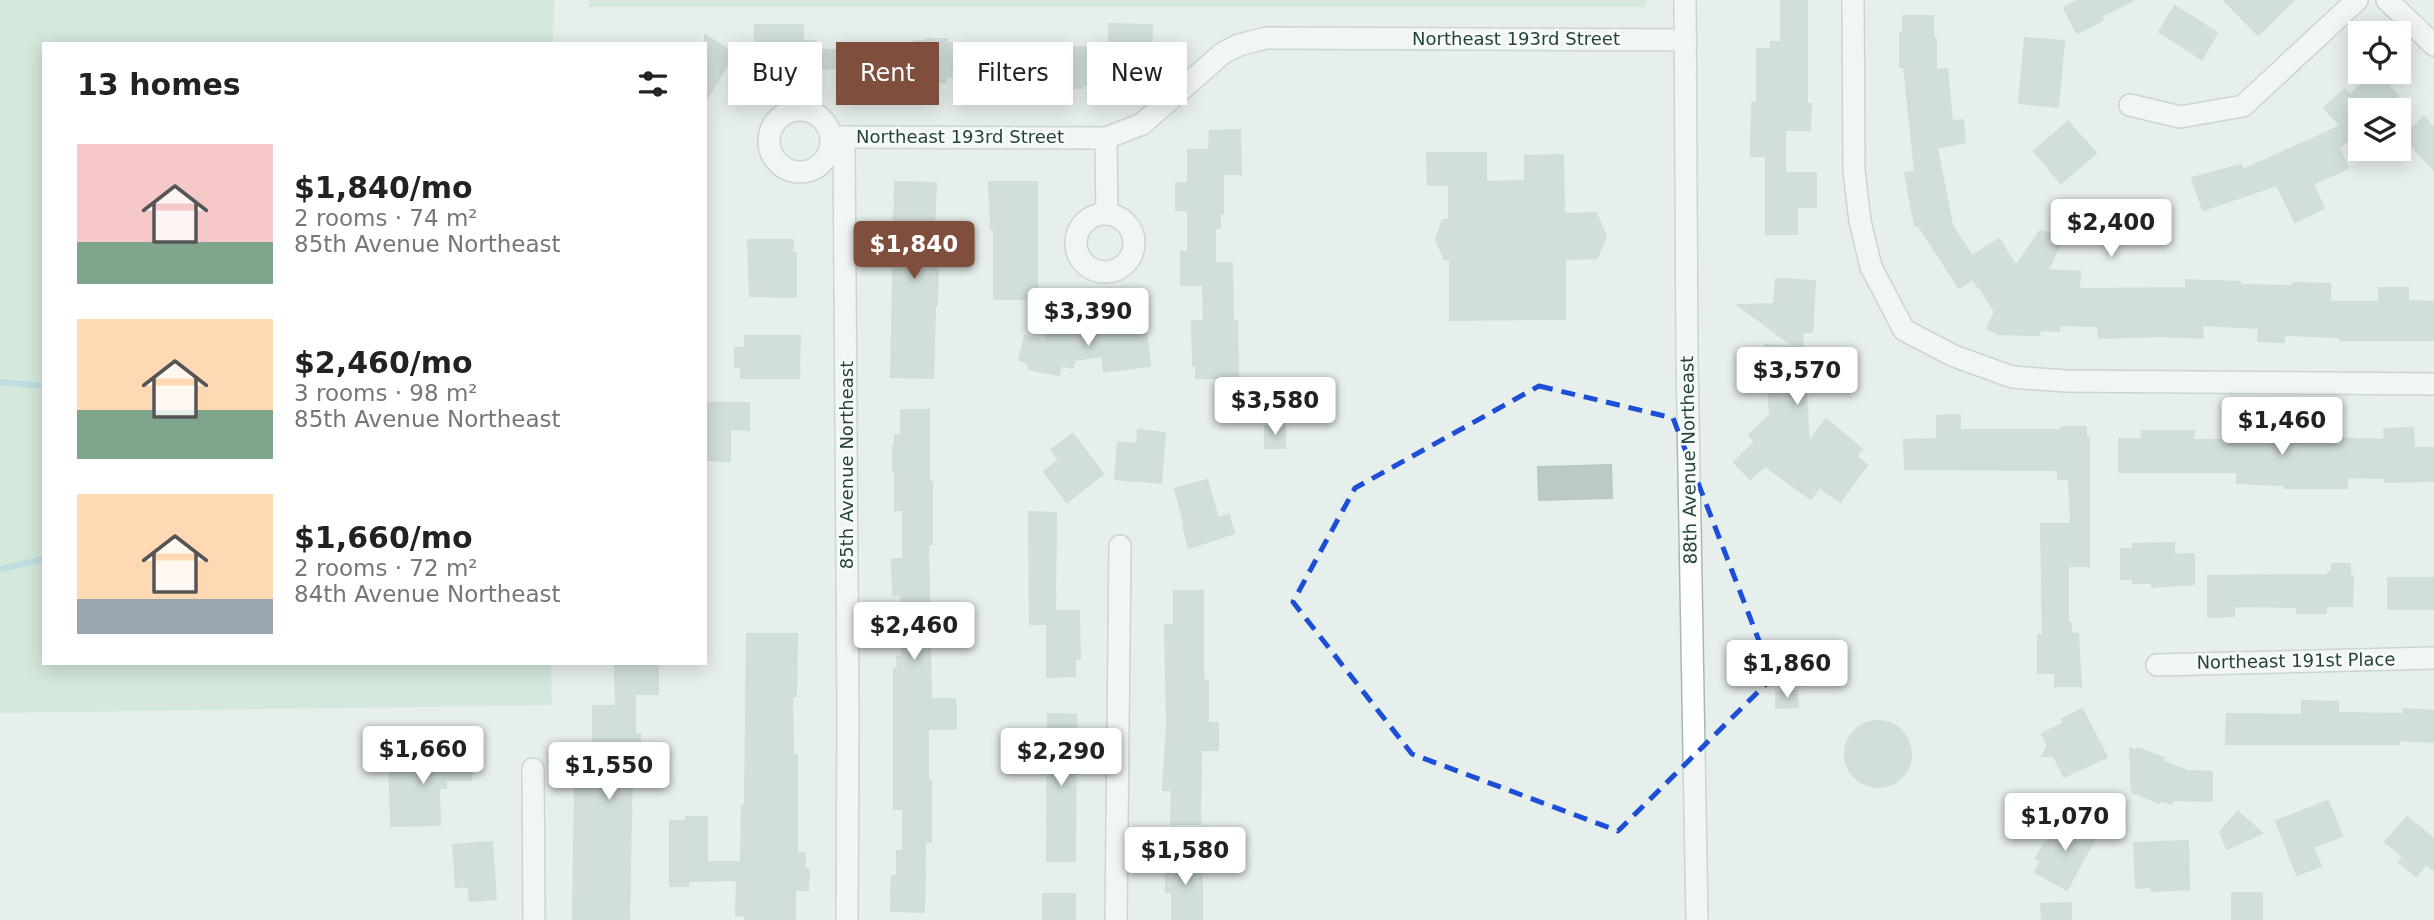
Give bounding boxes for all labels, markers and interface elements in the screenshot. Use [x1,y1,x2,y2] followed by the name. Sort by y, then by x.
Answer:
[2348,21,2411,161] map controls
[2348,21,2411,84] button: locate
[1412,28,1620,49] street label: Northeast 193rd Street
[728,42,822,105] chip: Buy
[836,42,939,105] chip: Rent
[953,42,1073,105] chip: Filters
[1087,42,1187,105] chip: New
[634,65,672,103] icon: filters
[77,67,241,102] text: 13 homes
[2348,98,2411,161] button: layers
[856,126,1064,147] street label: Northeast 193rd Street
[294,170,473,205] text: $1,840/mo
[133,172,217,256] icon: home
[2054,200,2168,259] pin: $2,400
[294,205,478,231] text: 2 rooms · 74 m²
[2067,209,2155,235] text: $2,400
[857,222,971,281] pin: $1,840
[294,231,561,257] text: 85th Avenue Northeast
[870,231,958,257] text: $1,840
[1031,288,1145,348] pin: $3,390
[1044,298,1132,324] text: $3,390
[294,345,473,380] text: $2,460/mo
[133,347,217,431] icon: home
[1740,348,1854,407] pin: $3,570
[1676,356,1701,564] street label: 88th Avenue Northeast
[1753,357,1841,383] text: $3,570
[836,361,857,569] street label: 85th Avenue Northeast
[1218,378,1332,437] pin: $3,580
[294,380,478,406] text: 3 rooms · 98 m²
[1231,387,1319,413] text: $3,580
[2225,398,2339,457] pin: $1,460
[294,406,561,432] text: 85th Avenue Northeast
[2238,407,2326,433] text: $1,460
[294,520,473,555] text: $1,660/mo
[133,522,217,606] icon: home
[294,555,478,581] text: 2 rooms · 72 m²
[294,581,561,607] text: 84th Avenue Northeast
[857,602,971,662] pin: $2,460
[870,612,958,638] text: $2,460
[1730,640,1844,700] pin: $1,860
[2196,648,2396,673] street label: Northeast 191st Place
[1743,650,1831,676] text: $1,860
[366,726,480,786] pin: $1,660
[1004,728,1118,788] pin: $2,290
[379,736,467,762] text: $1,660
[1017,738,1105,764] text: $2,290
[552,742,666,802] pin: $1,550
[565,752,653,778] text: $1,550
[2008,794,2122,853] pin: $1,070
[2021,803,2109,829] text: $1,070
[1128,828,1242,887] pin: $1,580
[1141,837,1229,863] text: $1,580

